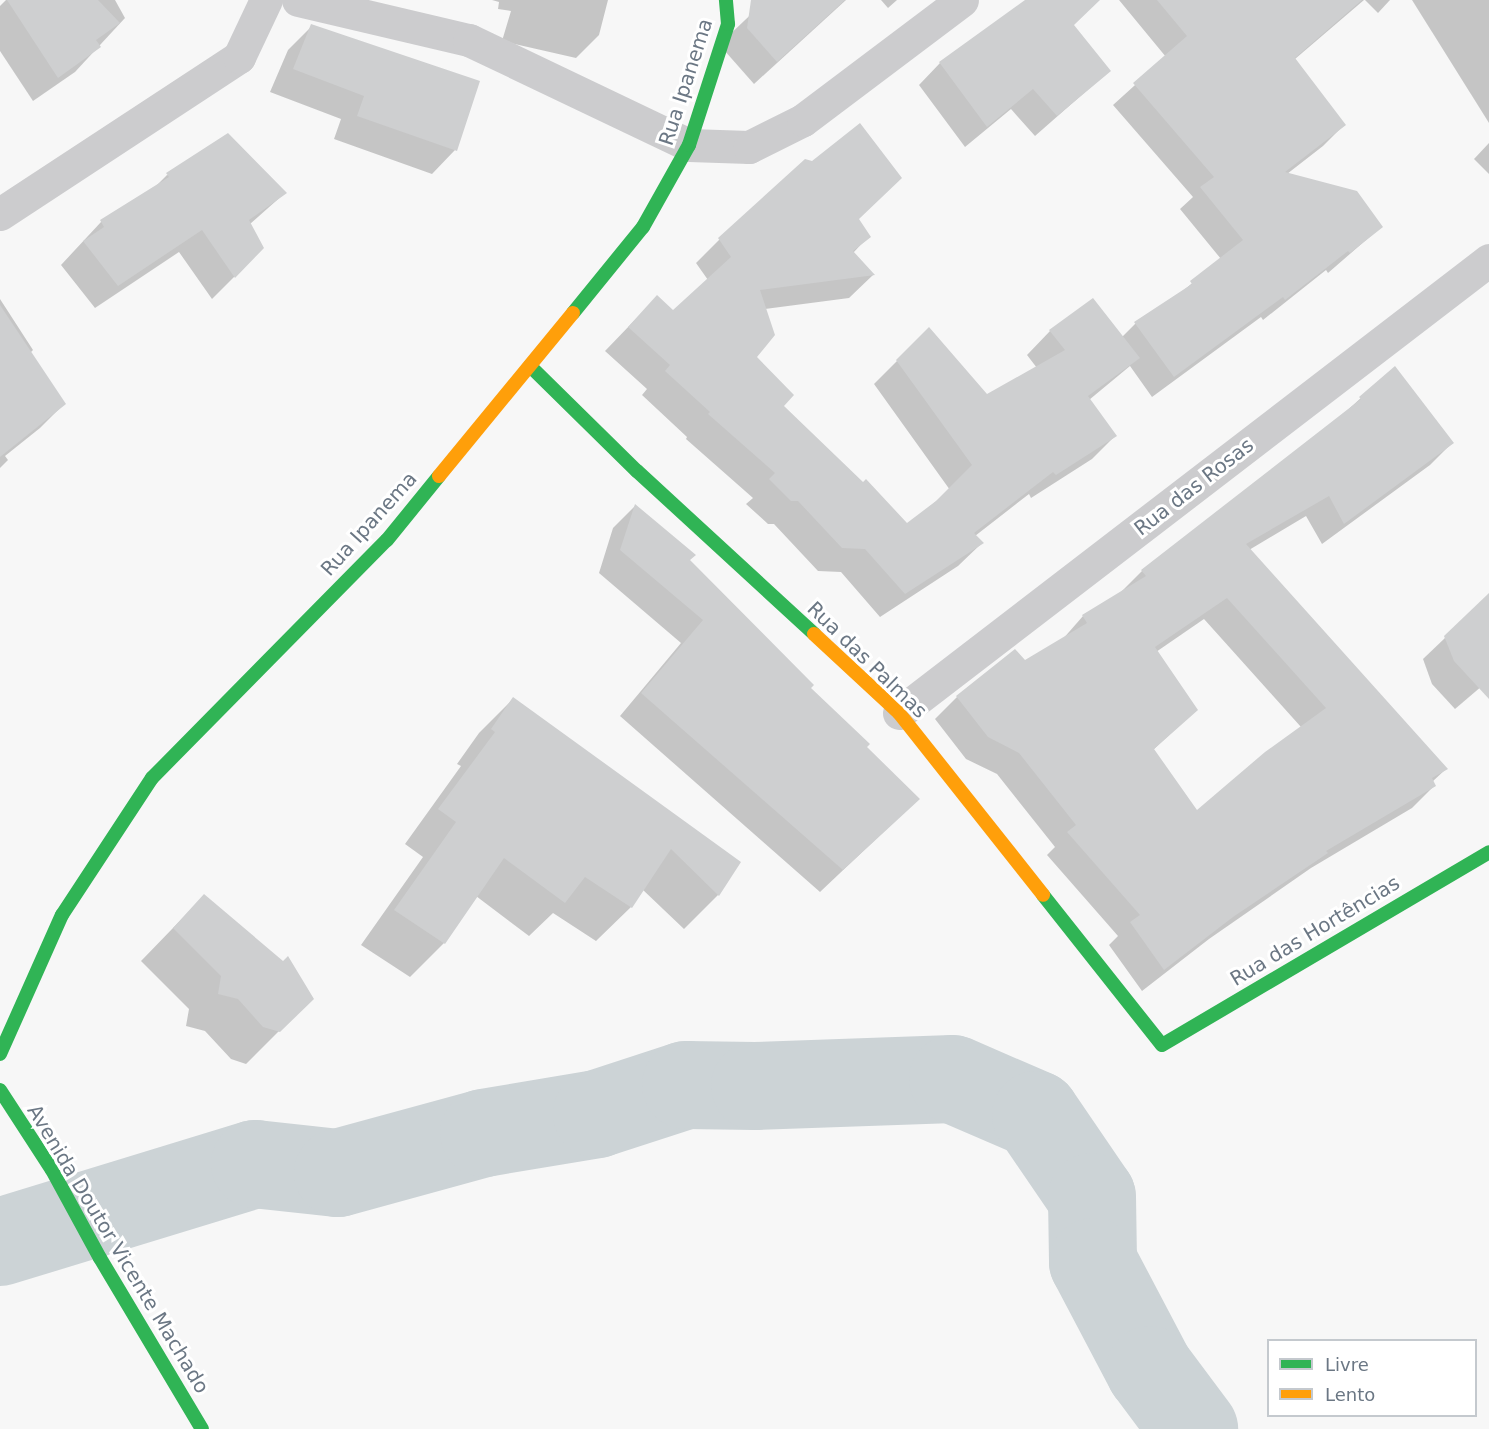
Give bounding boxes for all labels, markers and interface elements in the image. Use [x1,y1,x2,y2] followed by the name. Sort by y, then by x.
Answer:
[654,16,718,148] street label: Rua Ipanema
[1130,433,1258,541] street label: Rua das Rosas
[316,467,422,581] street label: Rua Ipanema
[802,597,932,723] street label: Rua das Palmas
[1226,871,1404,991] street label: Rua das Hortências
[22,1100,214,1398] street label: Avenida Doutor Vicente Machado
[1267,1339,1477,1417] legend
[1325,1354,1369,1375] text: Livre
[1325,1384,1375,1405] text: Lento

